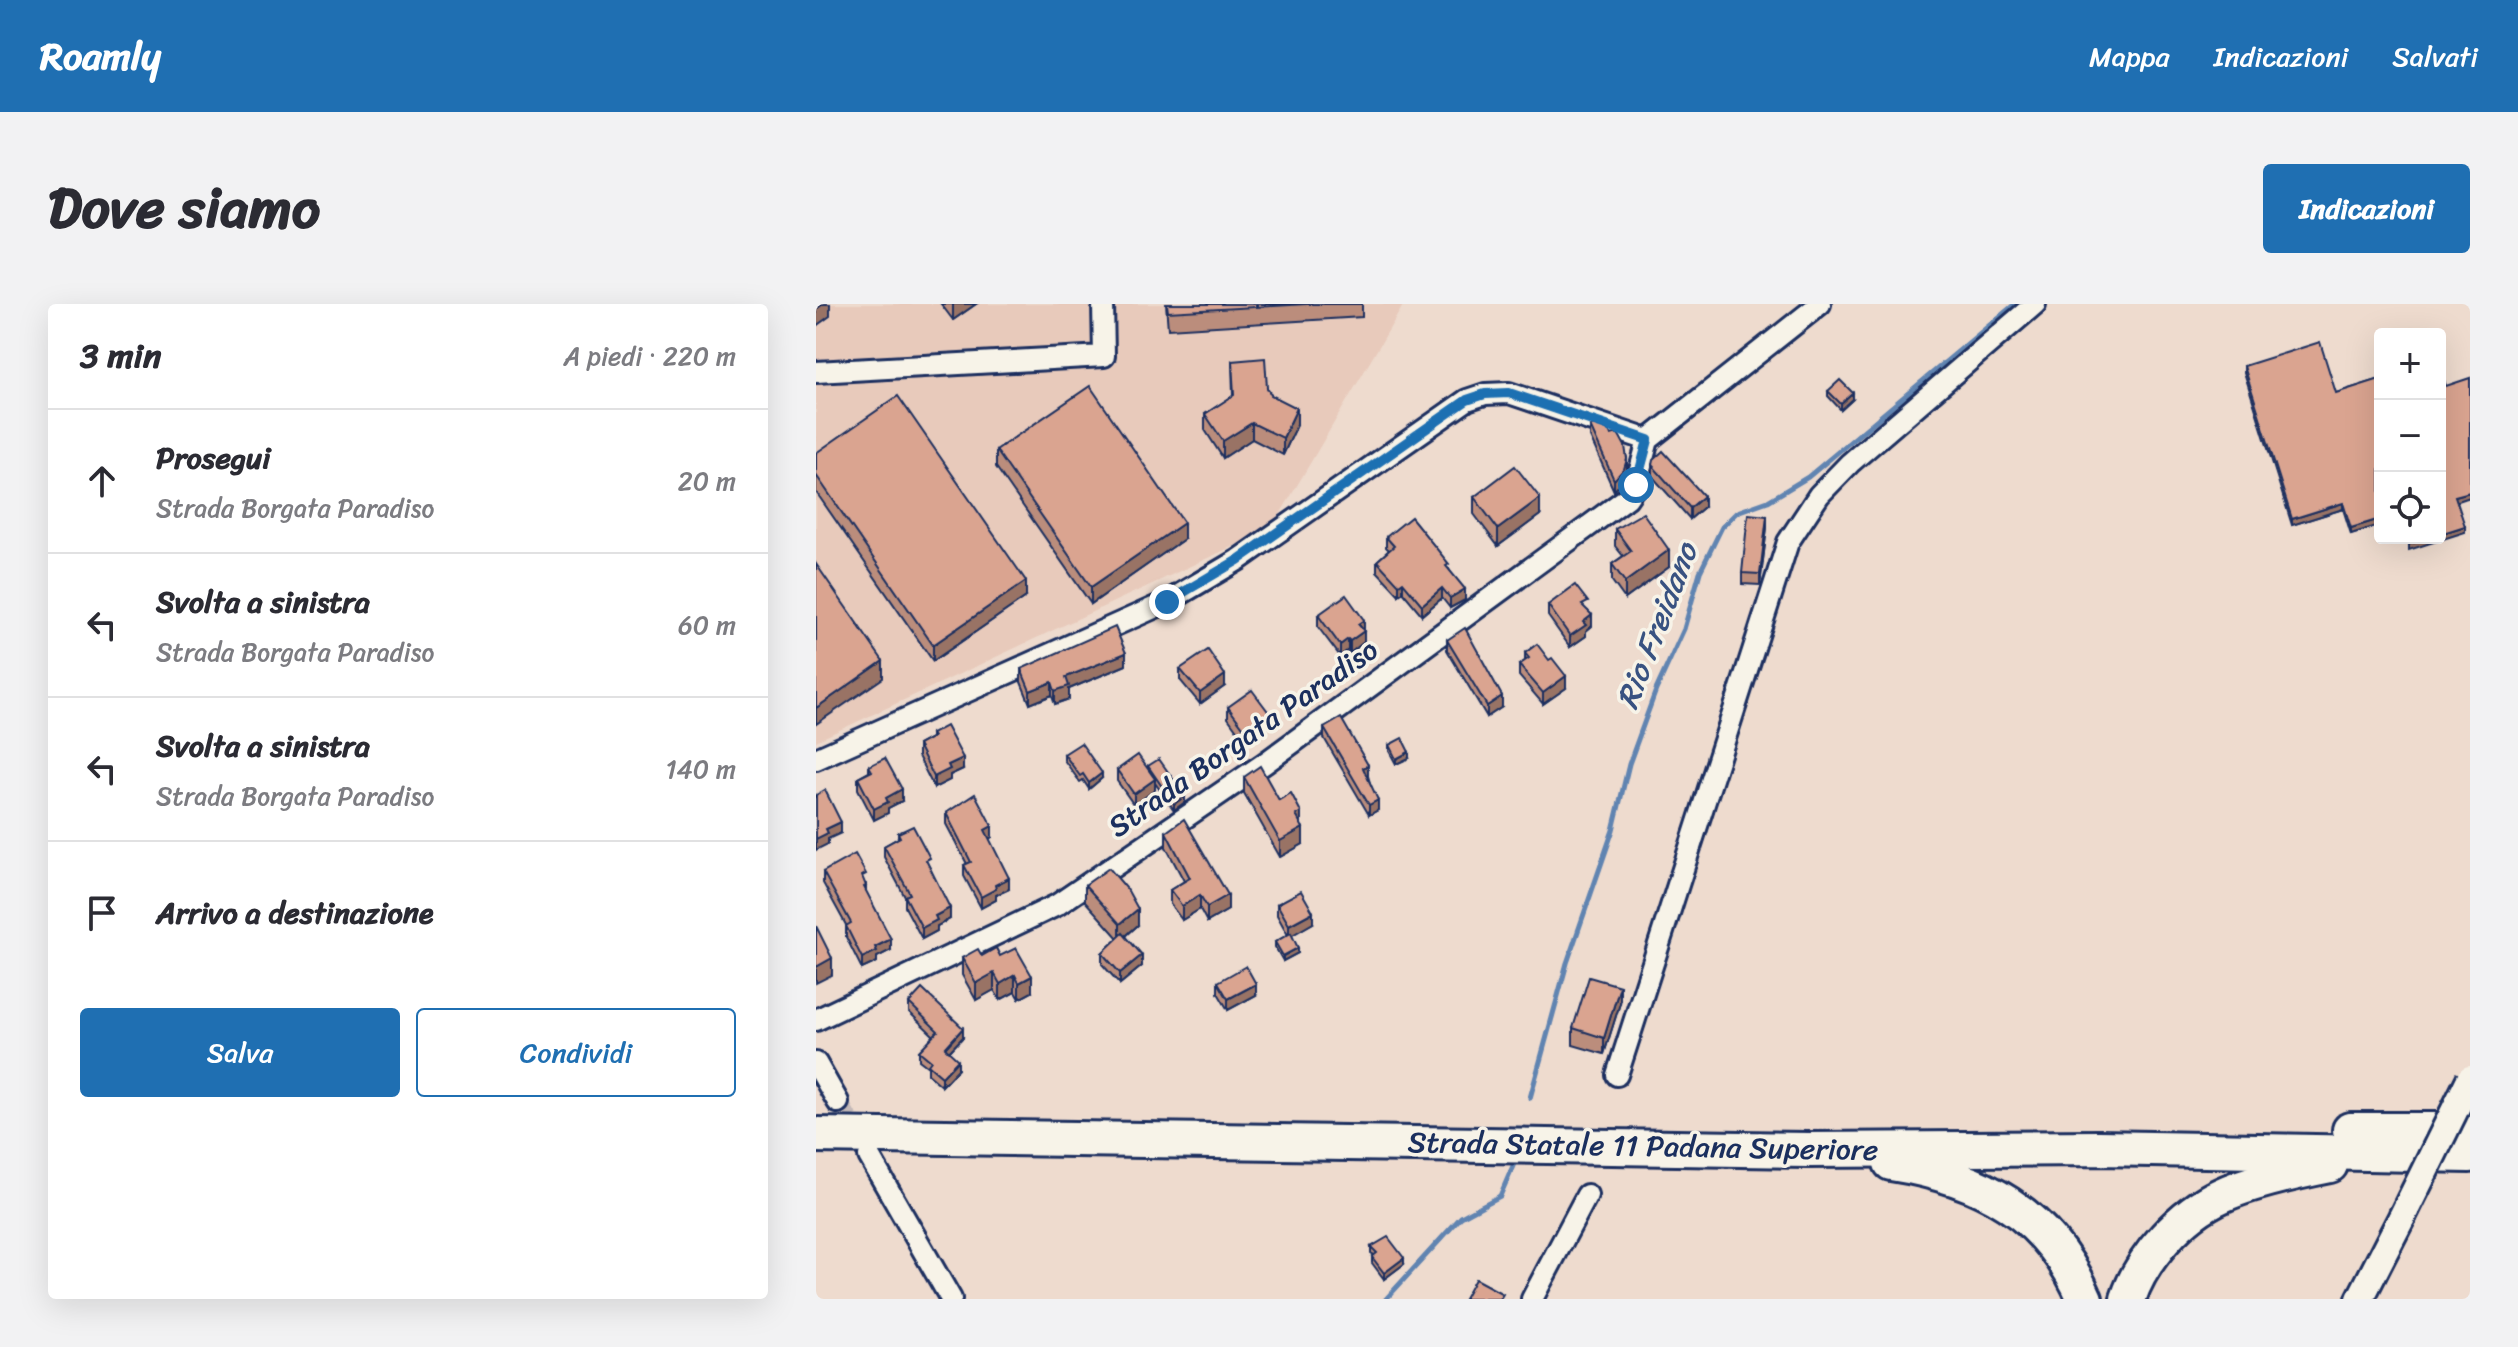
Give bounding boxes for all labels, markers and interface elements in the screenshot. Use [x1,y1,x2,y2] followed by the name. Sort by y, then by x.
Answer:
[40,23,161,90] text: Roamly
[2089,32,2170,81] text: Mappa
[2214,32,2348,81] text: Indicazioni
[2392,32,2478,81] text: Salvati
[48,159,320,258] text: Dove siamo
[2263,164,2470,253] button: Indicazioni
[80,326,161,386] text: 3 min
[2374,328,2446,544] map controls
[2374,328,2446,400] button: +
[563,333,736,379] text: A piedi · 220 m
[2374,400,2446,472] button: −
[156,431,270,485] text: Prosegui
[678,458,736,504] text: 20 m
[80,459,124,503] icon: ahead
[1618,467,1654,503] route start
[2374,472,2446,544] button: locate
[156,485,434,531] text: Strada Borgata Paradiso
[1599,533,1716,717] water label: Rio Freidano
[156,575,370,629] text: Svolta a sinistra
[1149,584,1185,620] route end
[678,602,736,648] text: 60 m
[80,603,124,647] icon: left
[1096,624,1390,852] street label: Strada Borgata Paradiso
[156,629,434,675] text: Strada Borgata Paradiso
[156,719,370,773] text: Svolta a sinistra
[665,746,736,792] text: 140 m
[80,747,124,791] icon: left
[156,773,434,819] text: Strada Borgata Paradiso
[156,886,434,940] text: Arrivo a destinazione
[80,891,124,935] icon: arrive
[80,1008,400,1097] button: Salva
[416,1008,736,1097] button: Condividi
[1407,1115,1879,1177] street label: Strada Statale 11 Padana Superiore

